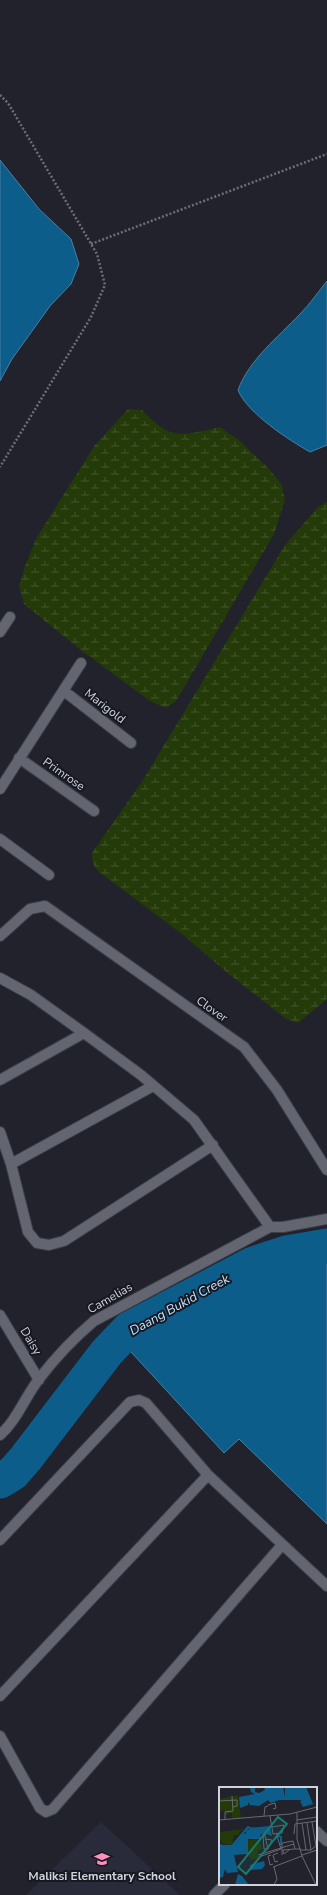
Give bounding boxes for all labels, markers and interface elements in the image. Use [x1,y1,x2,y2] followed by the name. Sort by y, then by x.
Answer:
[81,685,129,727] street label: Marigold
[40,754,88,794] street label: Primrose
[193,992,231,1026] street label: Clover
[126,1270,233,1340] water label: Daang Bukid Creek
[85,1279,136,1317] street label: Camelias
[16,1324,46,1359] street label: Daisy
[219,1787,317,1885] inset map
[93,1850,111,1868] school or university icon: Maliksi Elementary School
[28,1868,176,1884] place label: Maliksi Elementary School

